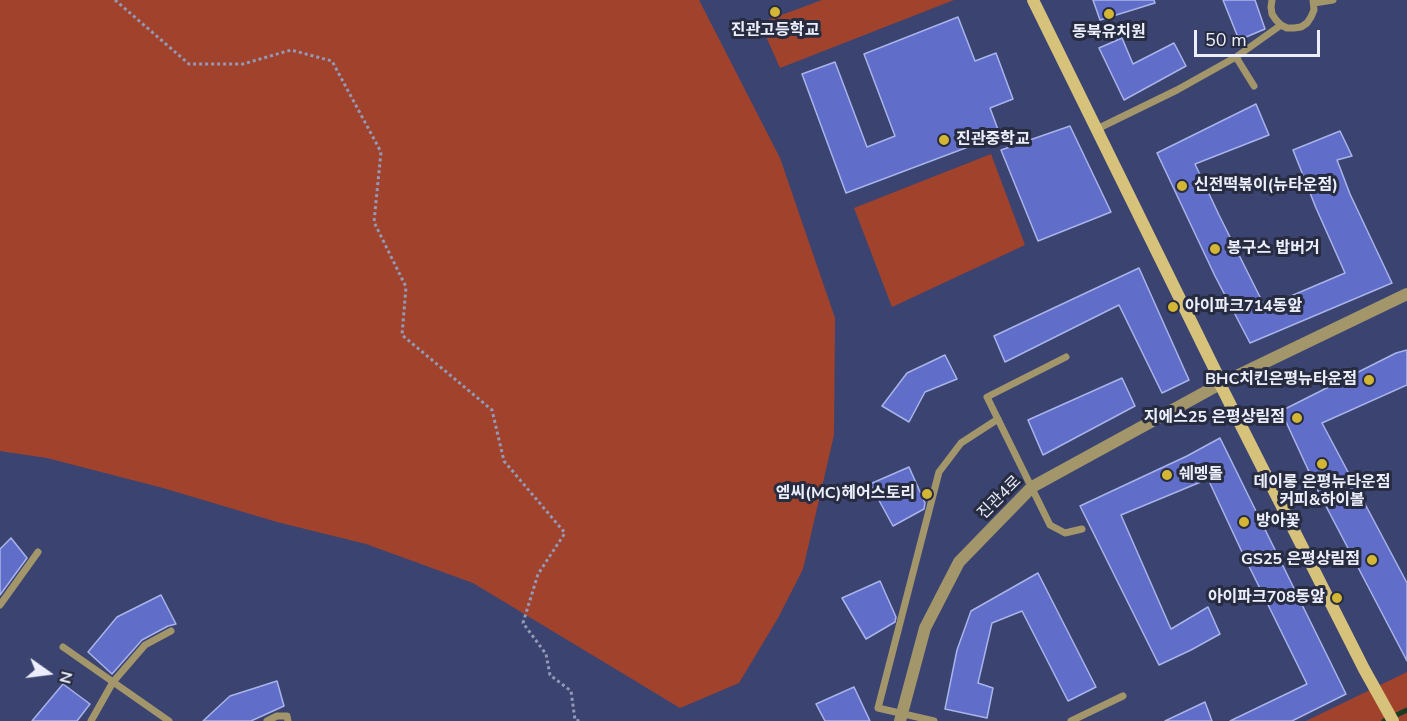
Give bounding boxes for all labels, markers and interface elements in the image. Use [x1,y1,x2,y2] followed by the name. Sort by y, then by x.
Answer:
[768,5,782,19] marker: 진관고등학교
[1102,7,1116,21] marker: 동북유치원
[1197,18,1323,56] scale bar
[731,21,819,41] place label: 진관고등학교
[1072,23,1146,43] place label: 동북유치원
[1205,28,1247,52] text: 50 m
[956,130,1030,150] place label: 진관중학교
[937,133,951,147] marker: 진관중학교
[1194,176,1338,196] place label: 신전떡볶이(뉴타운점)
[1175,179,1189,193] marker: 신전떡볶이(뉴타운점)
[1227,239,1320,259] place label: 봉구스 밥버거
[1208,242,1222,256] marker: 봉구스 밥버거
[1185,297,1302,317] place label: 아이파크714동앞
[1166,300,1180,314] marker: 아이파크714동앞
[1205,370,1357,390] place label: BHC치킨은평뉴타운점
[1362,373,1376,387] marker: BHC치킨은평뉴타운점
[1144,408,1285,428] place label: 지에스25 은평상림점
[1290,411,1304,425] marker: 지에스25 은평상림점
[1315,457,1329,471] marker: 데이롱 은평뉴타운점 커피&하이볼
[1179,465,1223,485] place label: 쉐멩돌
[1160,468,1174,482] marker: 쉐멩돌
[974,472,1026,524] street label: 진관4로
[1254,473,1390,511] place label: 데이롱 은평뉴타운점 커피&하이볼
[776,484,915,504] place label: 엠씨(MC)헤어스토리
[920,487,934,501] marker: 엠씨(MC)헤어스토리
[1256,512,1300,532] place label: 방아꽃
[1237,515,1251,529] marker: 방아꽃
[1241,550,1360,570] place label: GS25 은평상림점
[1365,553,1379,567] marker: GS25 은평상림점
[1208,588,1325,608] place label: 아이파크708동앞
[1330,591,1344,605] marker: 아이파크708동앞
[18,643,78,703] north arrow
[53,669,78,686] text: N

